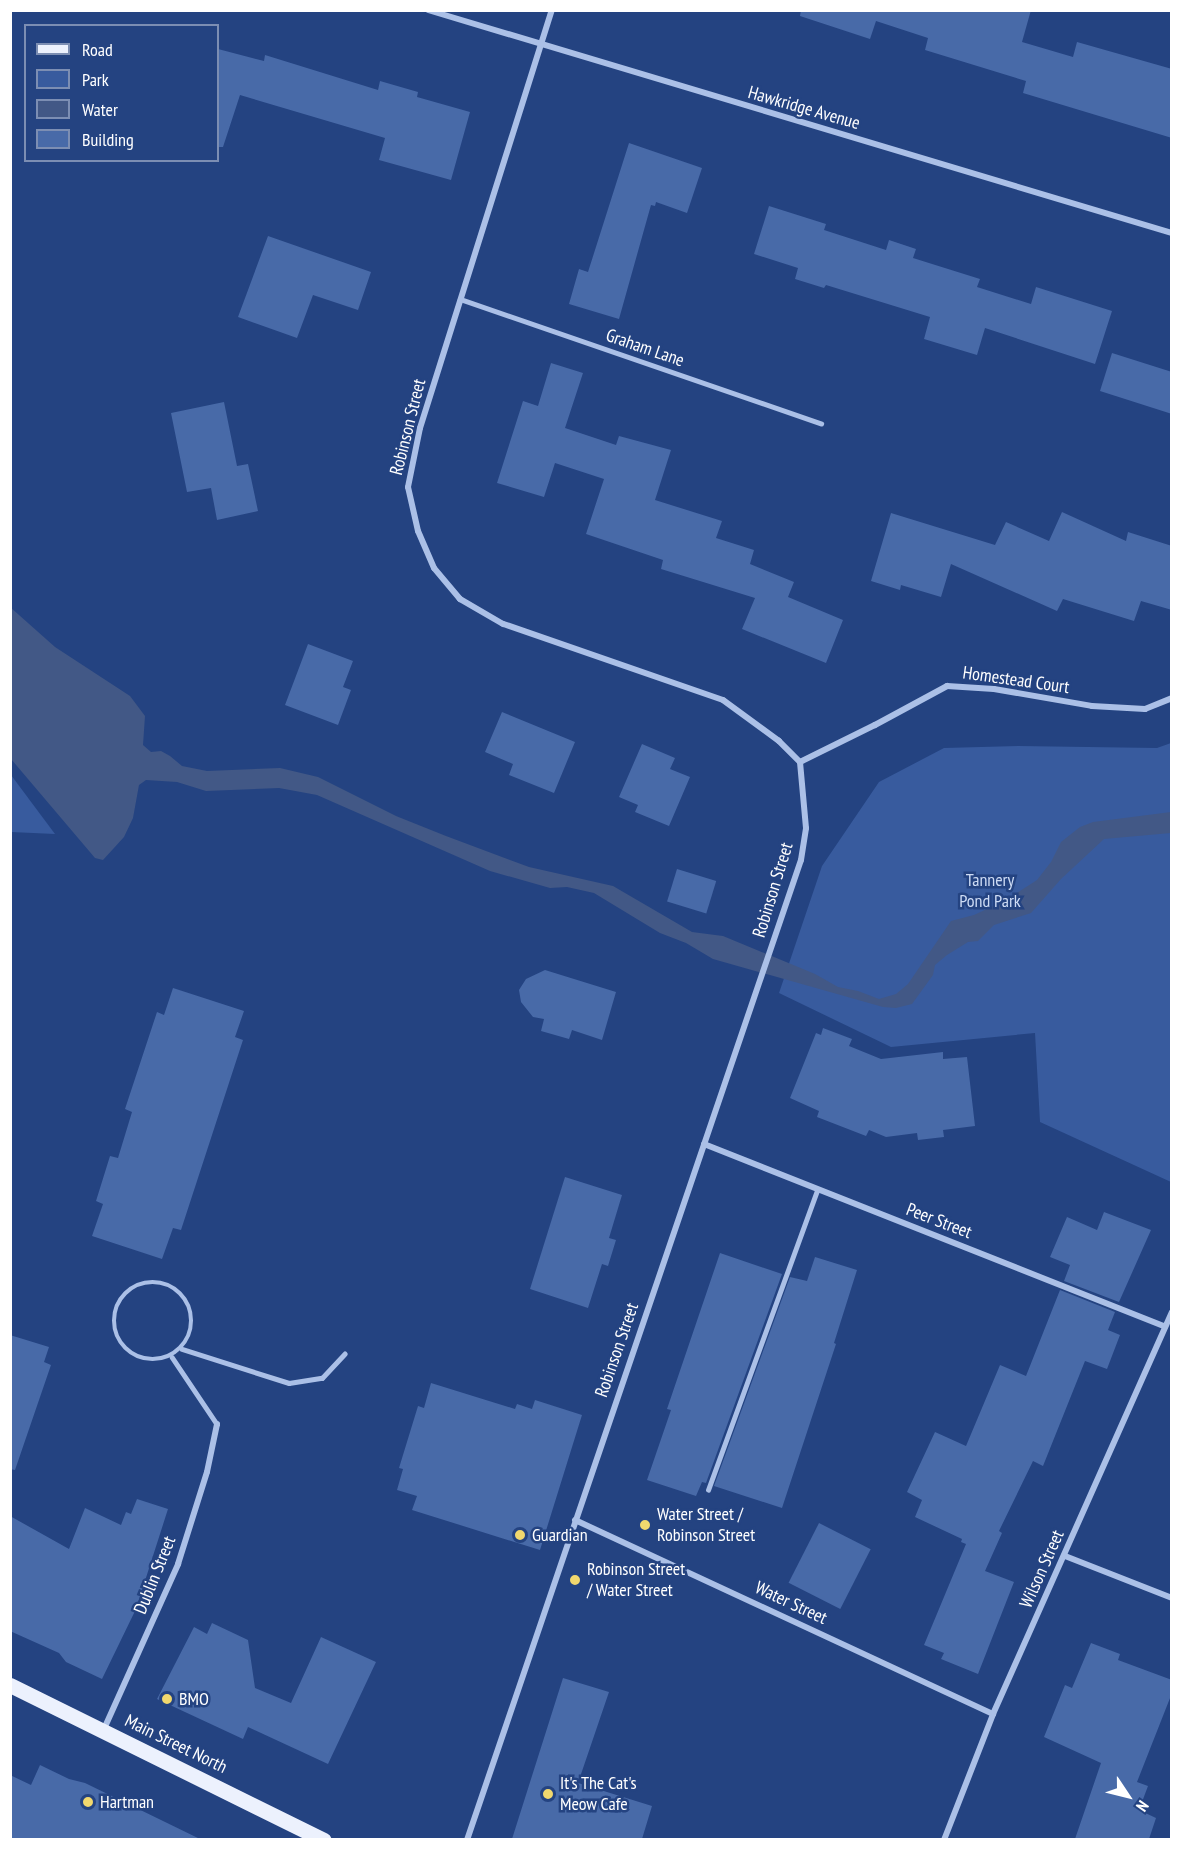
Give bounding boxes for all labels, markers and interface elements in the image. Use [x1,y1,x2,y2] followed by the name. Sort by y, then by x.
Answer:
[24,24,219,162] legend
[82,38,113,61] text: Road
[82,68,109,91] text: Park
[745,82,863,134] street label: Hawkridge Avenue
[82,98,118,121] text: Water
[82,128,134,151] text: Building
[603,325,687,371] street label: Graham Lane
[386,377,430,477] street label: Robinson Street
[961,662,1071,698] street label: Homestead Court
[748,840,798,940] street label: Robinson Street
[959,870,1021,912] park label: Tannery Pond Park
[903,1199,975,1243] street label: Peer Street
[591,1300,643,1400] street label: Robinson Street
[657,1504,755,1546] place label: Water Street / Robinson Street
[638,1518,652,1532] marker: Water Street / Robinson Street
[532,1524,588,1546] place label: Guardian
[1015,1527,1069,1611] street label: Wilson Street
[513,1528,527,1542] marker: Guardian
[130,1533,180,1617] street label: Dublin Street
[587,1559,685,1602] place label: Robinson Street / Water Street
[568,1573,582,1587] marker: Robinson Street / Water Street
[752,1577,830,1629] street label: Water Street
[179,1688,209,1710] place label: BMO
[160,1692,174,1706] marker: BMO
[121,1710,231,1778] street label: Main Street North
[1098,1766,1158,1826] north arrow
[560,1773,637,1816] place label: It's The Cat's Meow Cafe
[541,1787,555,1801] marker: It's The Cat's Meow Cafe
[100,1791,154,1813] place label: Hartman
[81,1795,95,1809] marker: Hartman
[1132,1797,1153,1816] text: N

